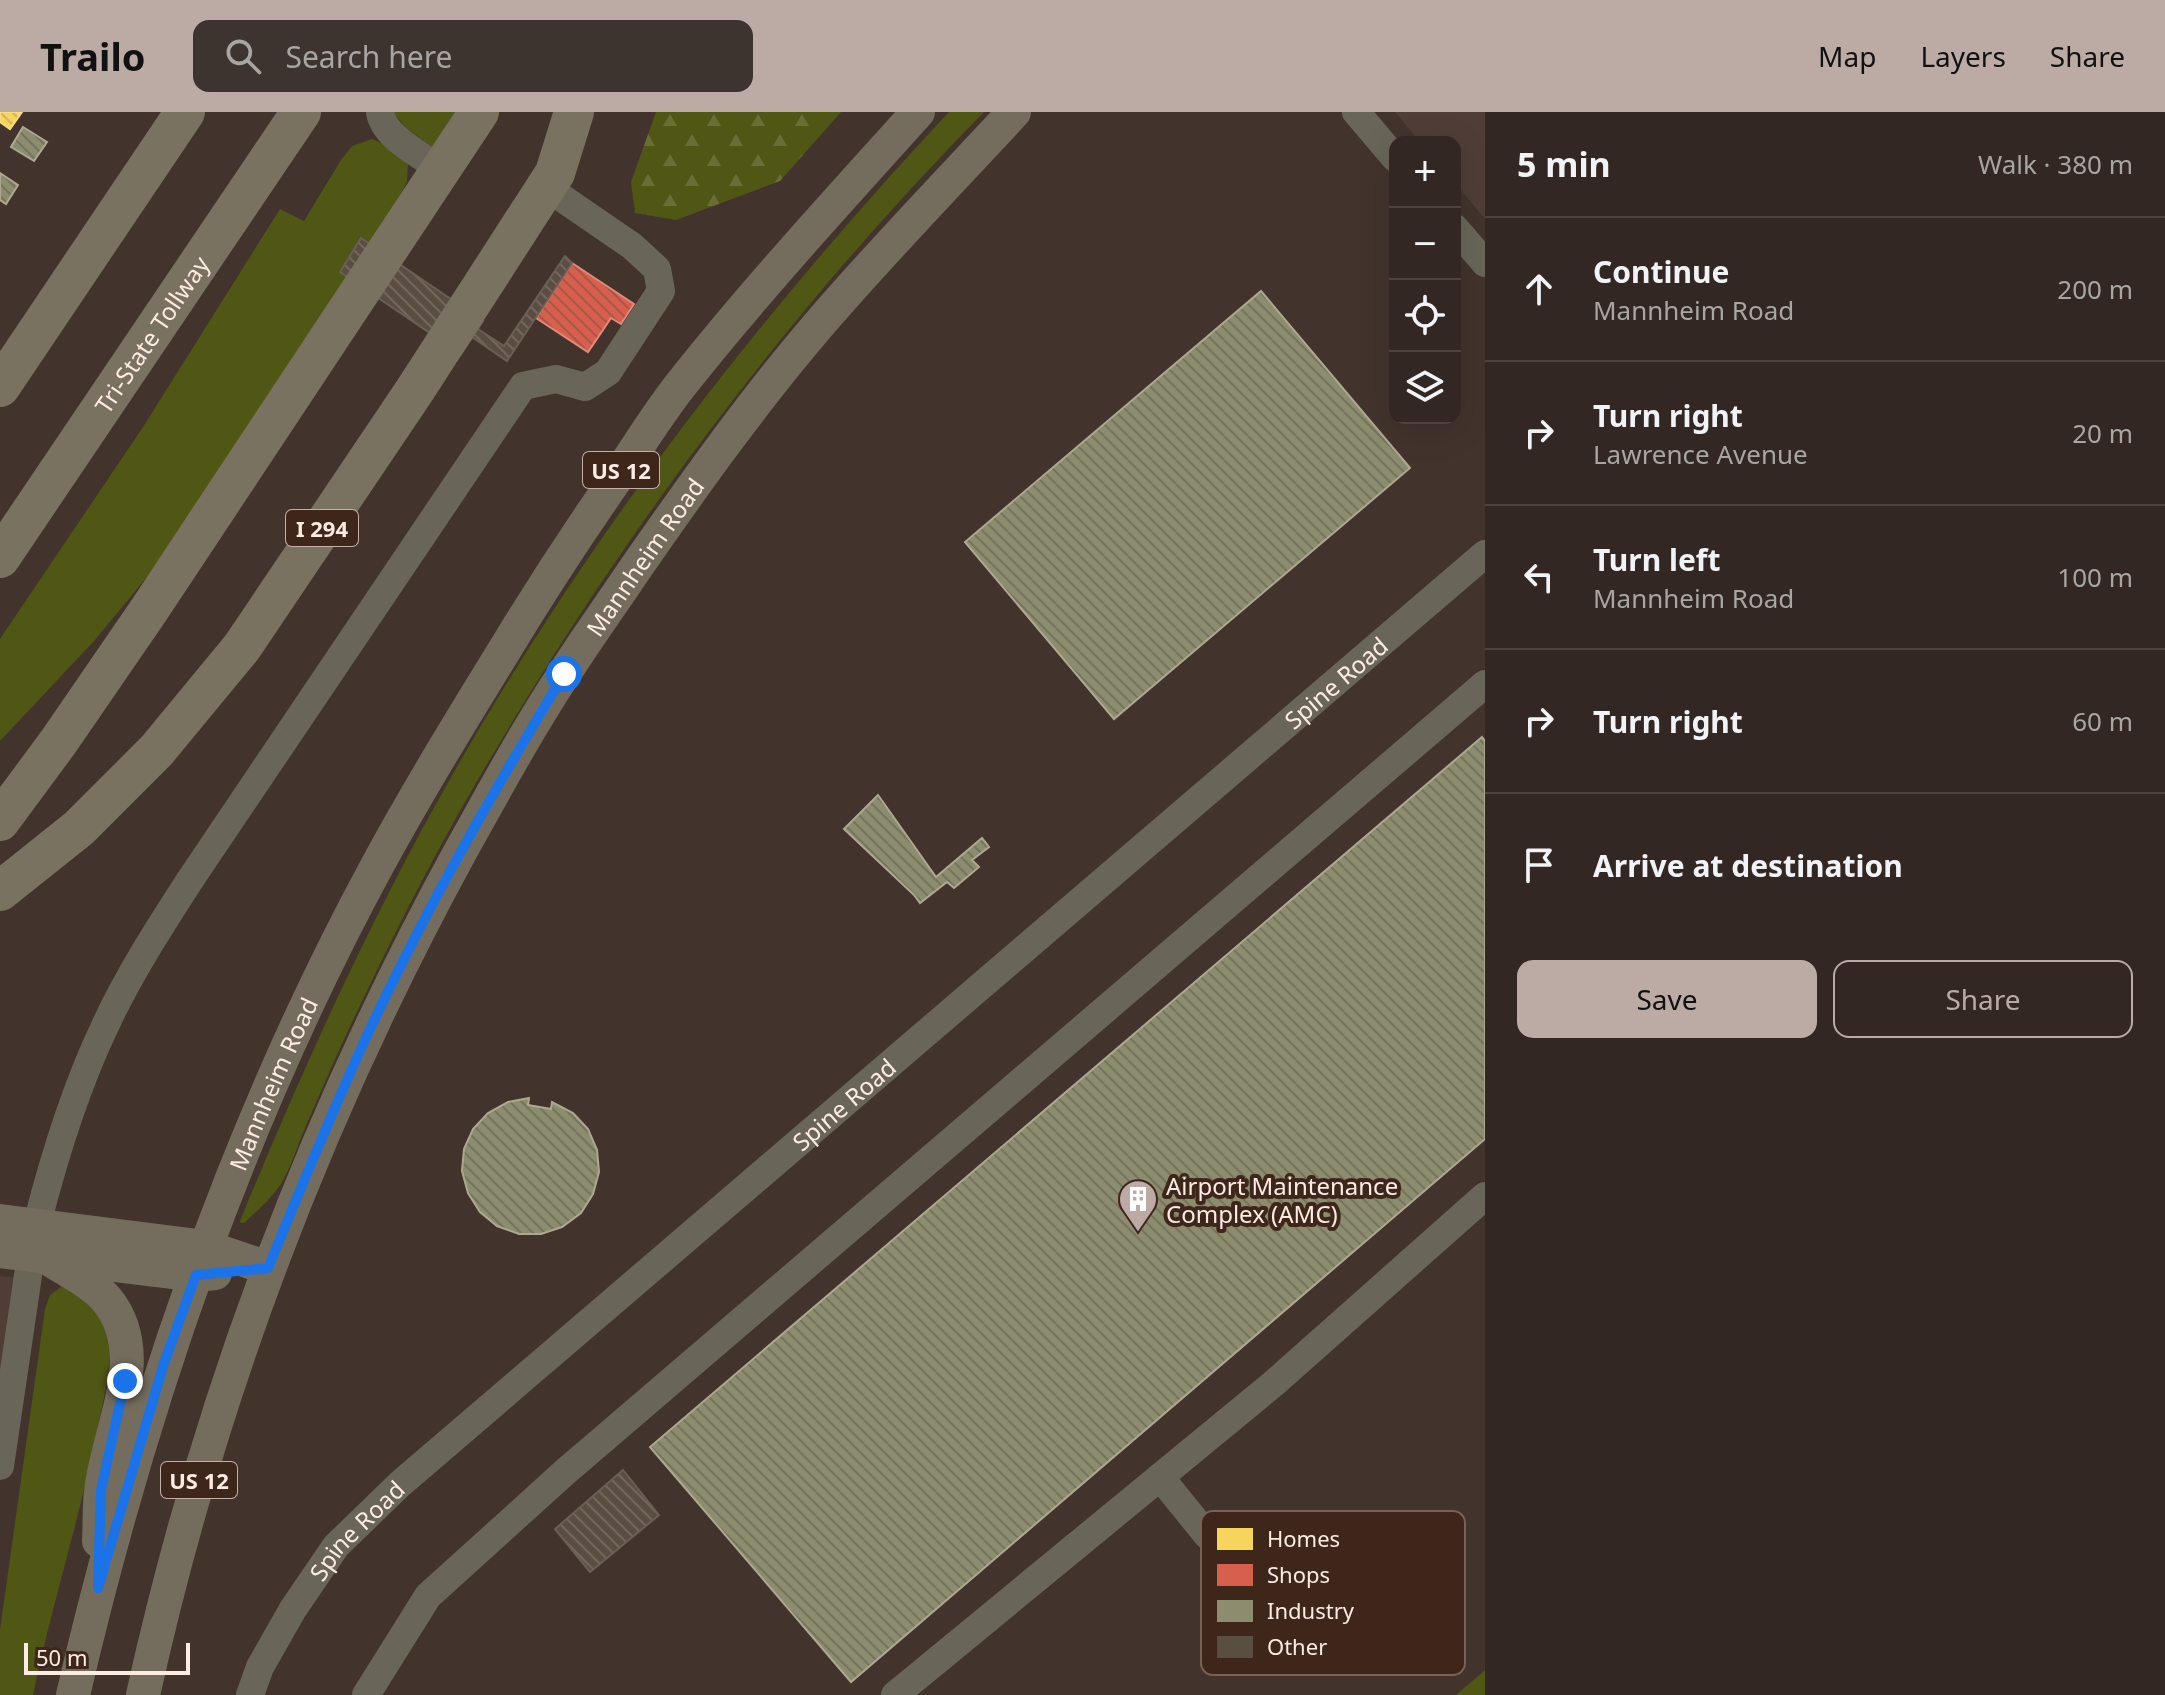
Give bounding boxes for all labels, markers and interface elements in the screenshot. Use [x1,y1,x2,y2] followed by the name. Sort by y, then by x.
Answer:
[193,20,753,92] search box
[40,30,145,82] text: Trailo
[221,34,265,78] icon: search
[285,36,452,77] text: Search here
[1818,37,1876,75] text: Map
[1920,37,2006,75] text: Layers
[2050,37,2125,75] text: Share
[1389,136,1461,424] map controls
[1389,136,1461,208] button: +
[1517,141,1611,187] text: 5 min
[1978,146,2133,182] text: Walk · 380 m
[1389,208,1461,280] button: −
[86,248,216,419] street label: Tri-State Tollway
[1593,251,1729,292] text: Continue
[1517,267,1561,311] icon: ahead
[2057,271,2133,307] text: 200 m
[1389,280,1461,352] button: locate
[1593,292,1794,328] text: Mannheim Road
[1389,352,1461,424] button: layers
[1593,395,1743,436] text: Turn right
[1517,411,1561,455] icon: right
[2072,415,2133,451] text: 20 m
[1593,436,1808,472] text: Lawrence Avenue
[583,452,659,488] road number: US 12
[578,471,711,642] street label: Mannheim Road
[286,510,358,546] road number: I 294
[1593,539,1721,580] text: Turn left
[1517,555,1561,599] icon: left
[2057,559,2133,595] text: 100 m
[1593,580,1794,616] text: Mannheim Road
[1277,628,1394,736] street label: Spine Road
[546,656,582,692] route start
[1517,699,1561,743] icon: right
[1593,701,1743,742] text: Turn right
[2072,703,2133,739] text: 60 m
[1517,843,1561,887] icon: arrive
[1593,845,1903,886] text: Arrive at destination
[1517,960,1817,1038] button: Save
[1833,960,2133,1038] button: Share
[220,992,325,1175] street label: Mannheim Road
[785,1050,902,1158] street label: Spine Road
[1166,1169,1398,1230] place label: Airport Maintenance Complex (AMC)
[1117,1178,1159,1233] building icon: Airport Maintenance Complex (AMC)
[107,1363,143,1399] route end
[161,1462,237,1498] road number: US 12
[301,1473,411,1587] street label: Spine Road
[1201,1511,1465,1675] legend
[1267,1523,1340,1553] text: Homes
[1267,1559,1330,1589] text: Shops
[1267,1595,1355,1625] text: Industry
[1267,1631,1327,1661] text: Other
[24,1639,190,1675] scale bar
[36,1642,87,1672] text: 50 m

